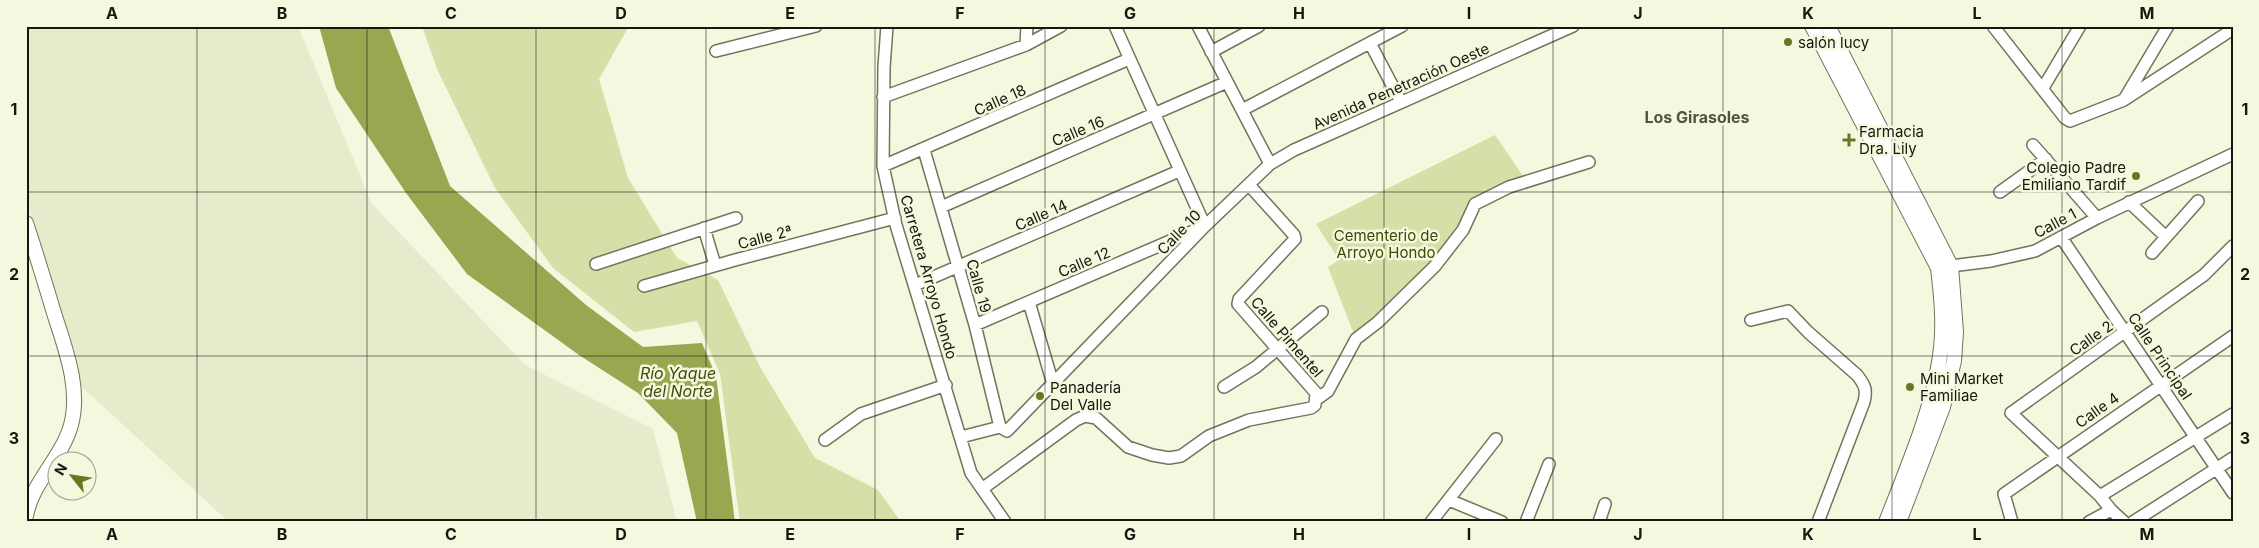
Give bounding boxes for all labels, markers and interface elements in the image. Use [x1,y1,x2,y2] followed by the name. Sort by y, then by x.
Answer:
[106,3,118,23] text: A
[277,3,287,23] text: B
[445,3,457,23] text: C
[615,3,627,23] text: D
[785,3,795,23] text: E
[955,3,965,23] text: F
[1124,3,1136,23] text: G
[1293,3,1305,23] text: H
[1467,3,1471,23] text: I
[1633,3,1643,23] text: J
[1802,3,1814,23] text: K
[1972,3,1982,23] text: L
[2140,3,2154,23] text: M
[1798,33,1870,52] place label: salón lucy
[1782,36,1794,48] marker: salón lucy
[1310,38,1492,134] street label: Avenida Penetración Oeste
[971,80,1029,120] street label: Calle 18
[11,99,17,119] text: 1
[2242,99,2248,119] text: 1
[1644,107,1750,127] district label: Los Girasoles
[1049,112,1107,150] street label: Calle 16
[1859,122,1924,158] place label: Farmacia Dra. Lily
[1843,134,1855,146] marker: Farmacia Dra. Lily
[2022,158,2126,194] place label: Colegio Padre Emiliano Tardif
[2130,170,2142,182] marker: Colegio Padre Emiliano Tardif
[896,193,962,361] street label: Carretera Arroyo Hondo
[1012,195,1070,235] street label: Calle 14
[2030,204,2080,242] street label: Calle 1
[1153,206,1205,258] street label: Calle 10
[736,221,794,253] street label: Calle 2ª
[1334,226,1438,262] park label: Cementerio de Arroyo Hondo
[1055,243,1113,281] street label: Calle 12
[962,257,996,315] street label: Calle 19
[9,264,19,284] text: 2
[2240,264,2250,284] text: 2
[1247,293,1327,381] street label: Calle Pimentel
[2124,309,2196,403] street label: Calle Principal
[2066,316,2116,360] street label: Calle 2
[640,363,716,401] water label: Río Yaque del Norte
[1920,369,2003,405] place label: Mini Market Familiae
[1050,378,1121,414] place label: Panadería Del Valle
[1904,381,1916,393] marker: Mini Market Familiae
[2071,388,2123,432] street label: Calle 4
[1034,390,1046,402] marker: Panadería Del Valle
[9,428,19,448] text: 3
[2240,428,2250,448] text: 3
[48,450,98,500] north arrow
[50,460,70,478] text: N
[106,524,118,544] text: A
[277,524,287,544] text: B
[445,524,457,544] text: C
[615,524,627,544] text: D
[785,524,795,544] text: E
[955,524,965,544] text: F
[1124,524,1136,544] text: G
[1293,524,1305,544] text: H
[1467,524,1471,544] text: I
[1633,524,1643,544] text: J
[1802,524,1814,544] text: K
[1972,524,1982,544] text: L
[2140,524,2154,544] text: M

